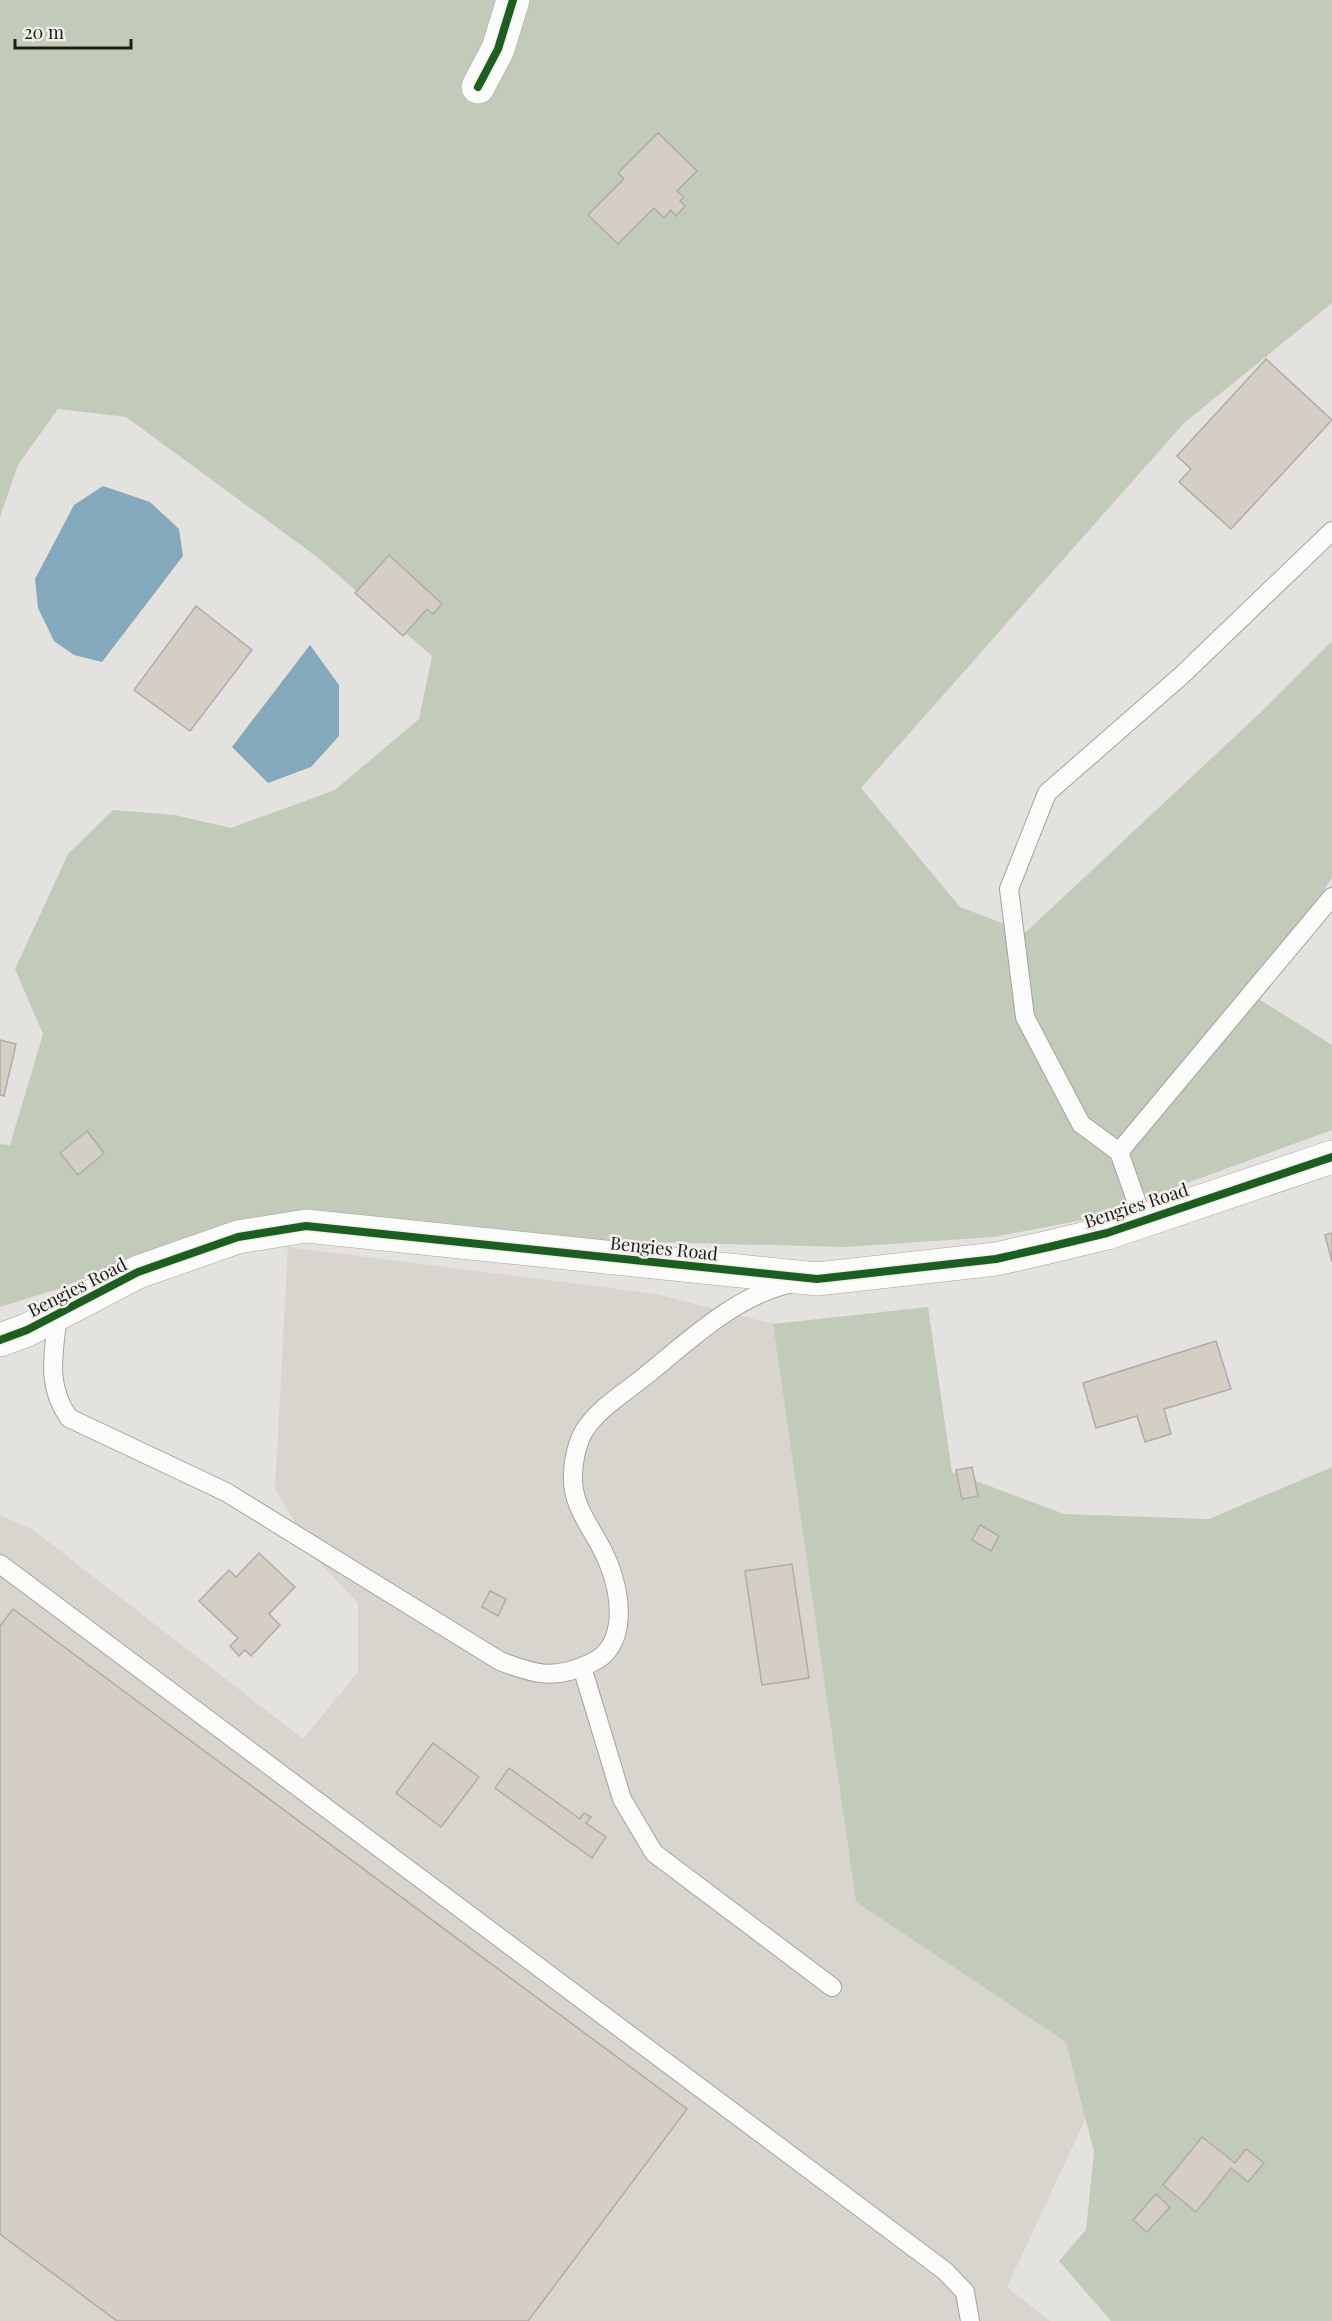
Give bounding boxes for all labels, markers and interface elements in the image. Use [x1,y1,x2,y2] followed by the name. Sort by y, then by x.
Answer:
[15,12,130,50] scale bar
[24,20,64,44] text: 20 m
[1081,1177,1192,1233] street label: Bengies Road
[609,1230,720,1266] street label: Bengies Road
[23,1251,131,1322] street label: Bengies Road

